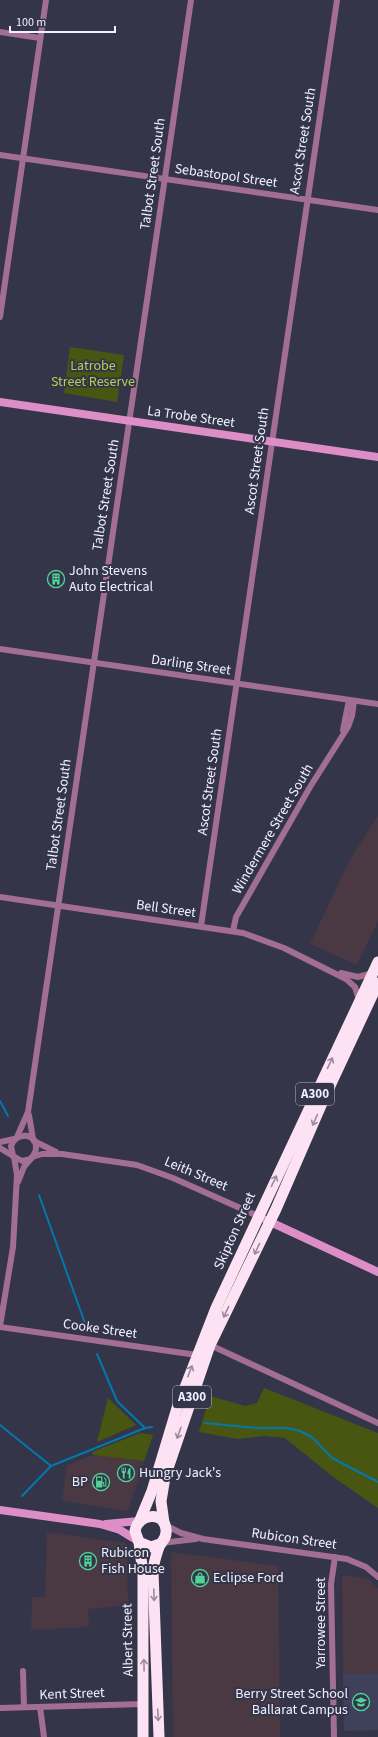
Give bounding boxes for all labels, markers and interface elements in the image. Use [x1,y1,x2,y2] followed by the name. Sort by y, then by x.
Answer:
[10,8,115,34] scale bar
[16,14,46,31] text: 100 m
[285,86,321,196] street label: Ascot Street South
[135,117,171,231] street label: Talbot Street South
[173,159,279,193] street label: Sebastopol Street
[51,356,135,392] park label: Latrobe Street Reserve
[146,401,236,433] street label: La Trobe Street
[240,406,274,516] street label: Ascot Street South
[87,438,125,552] street label: Talbot Street South
[69,561,154,597] place label: John Stevens Auto Electrical
[46,569,66,589] building icon: John Stevens Auto Electrical
[150,650,232,681] street label: Darling Street
[193,727,227,837] street label: Ascot Street South
[41,758,77,872] street label: Talbot Street South
[227,760,319,898] street label: Windermere Street South
[135,895,197,923] street label: Bell Street
[327,1057,334,1069] one-way arrow
[296,1083,334,1105] road number: A300
[310,1113,318,1125] one-way arrow
[161,1152,231,1196] street label: Leith Street
[271,1175,278,1187] one-way arrow
[209,1189,261,1273] street label: Skipton Street
[253,1243,260,1255] one-way arrow
[222,1305,229,1317] one-way arrow
[62,1314,139,1344] street label: Cooke Street
[187,1366,195,1378] one-way arrow
[173,1386,211,1408] road number: A300
[175,1426,182,1439] one-way arrow
[116,1463,136,1483] restaurant icon: Hungry Jack's
[139,1463,221,1483] place label: Hungry Jack's
[72,1472,88,1492] place label: BP
[91,1472,111,1492] fuel station icon: BP
[250,1523,338,1555] street label: Rubicon Street
[101,1543,165,1579] place label: Rubicon Fish House
[78,1551,98,1571] building icon: Rubicon Fish House
[190,1568,210,1588] shop icon: Eclipse Ford
[213,1568,284,1588] place label: Eclipse Ford
[311,1577,331,1670] street label: Yarrowee Street
[150,1588,157,1601] one-way arrow
[117,1603,139,1677] street label: Albert Street
[140,1659,148,1672] one-way arrow
[39,1683,105,1705] street label: Kent Street
[235,1684,348,1720] place label: Berry Street School Ballarat Campus
[351,1692,371,1712] school or university icon: Berry Street School Ballarat Campus
[154,1708,162,1721] one-way arrow

